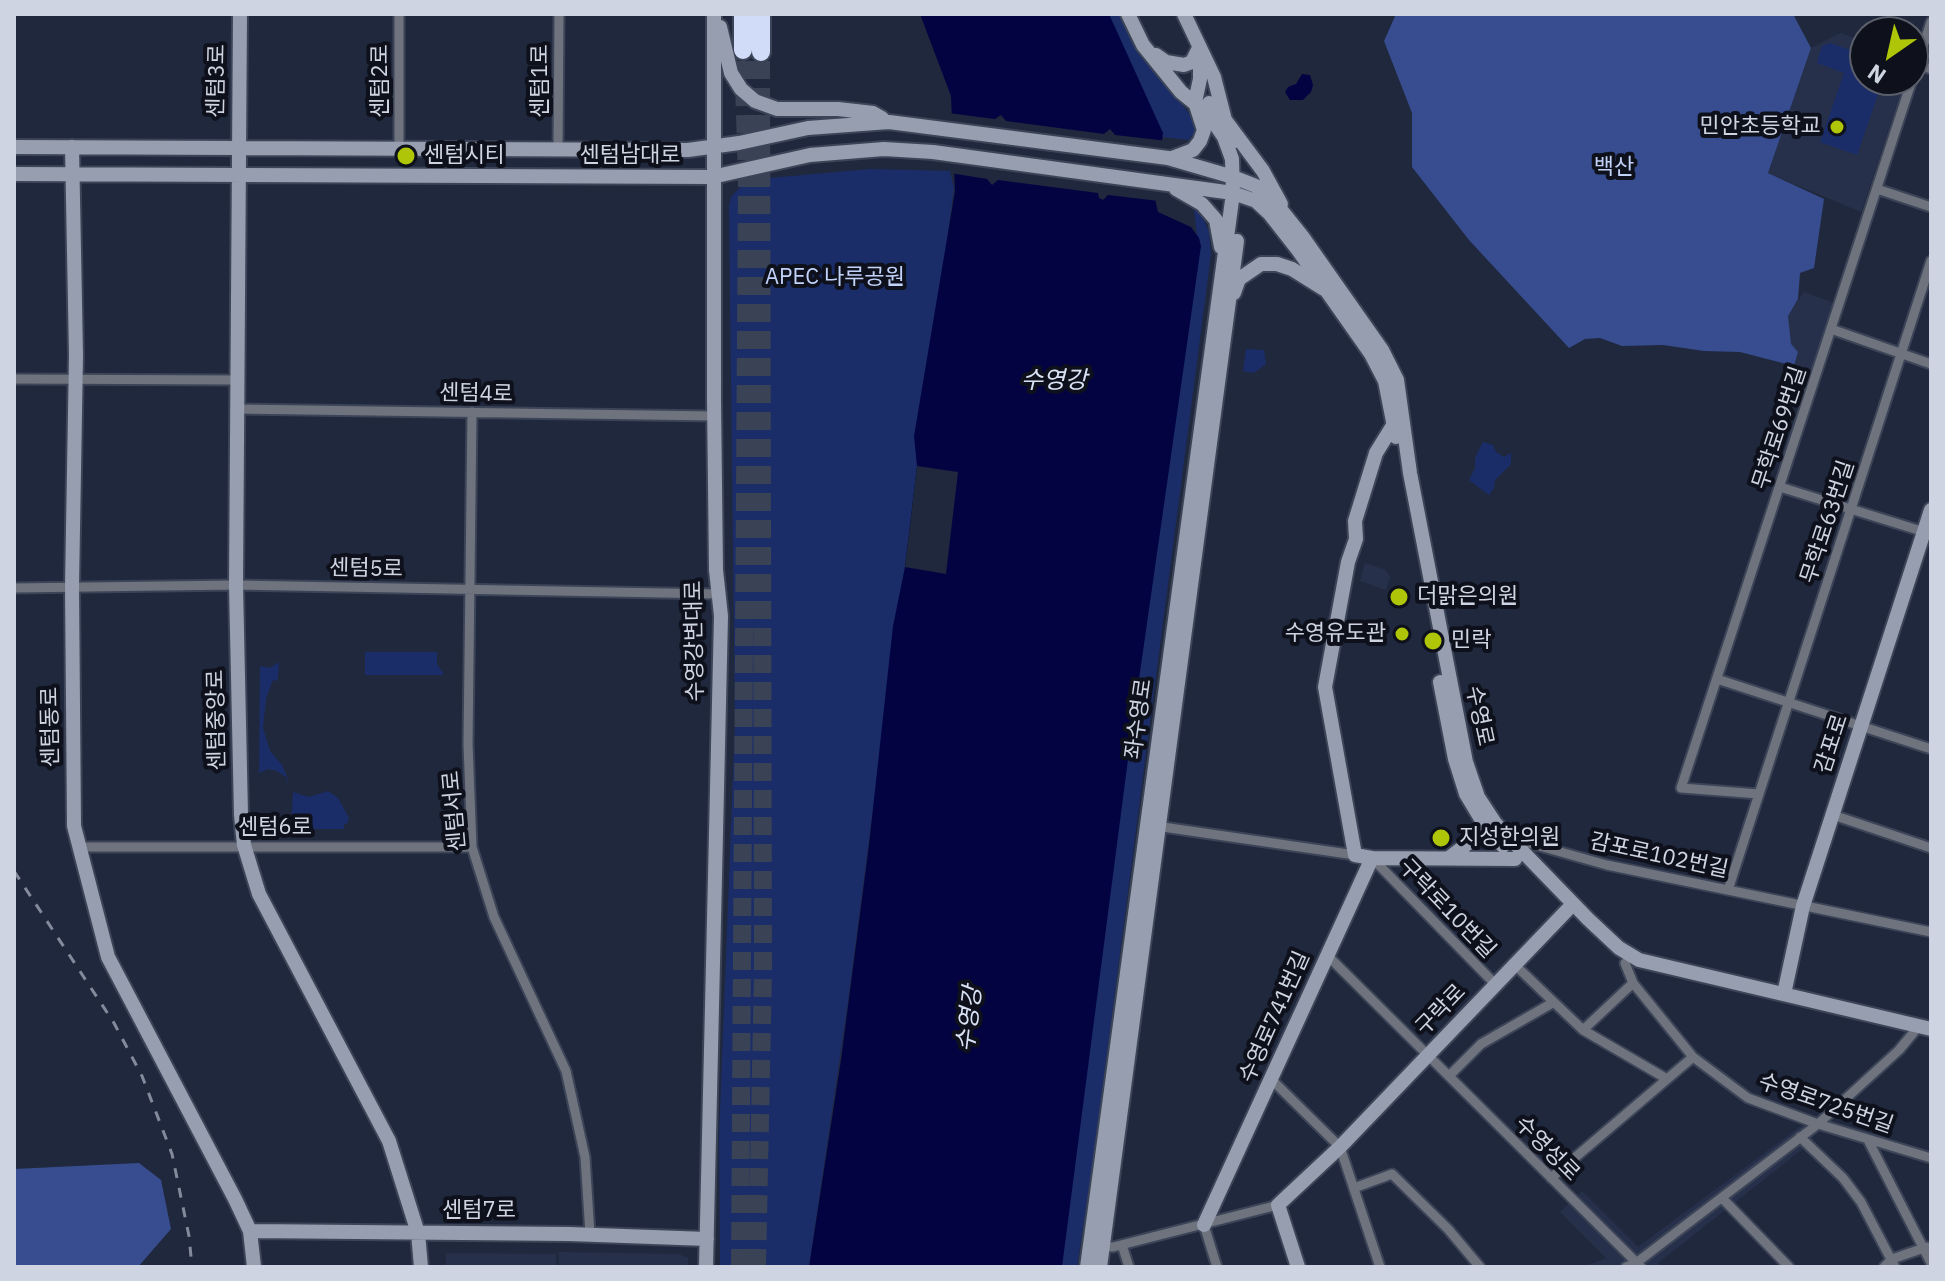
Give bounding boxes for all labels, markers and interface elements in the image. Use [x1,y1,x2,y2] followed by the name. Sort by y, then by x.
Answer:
[1849,16,1929,96] north arrow
[203,44,231,118] street label: 센텀3로
[368,44,394,118] street label: 센텀2로
[528,44,554,118] street label: 센텀1로
[1862,58,1891,91] text: N
[1700,114,1821,140] place label: 민안초등학교
[1828,118,1846,136] marker: 민안초등학교
[424,143,505,169] place label: 센텀시티
[579,143,681,169] street label: 센텀남대로
[395,145,417,167] marker: 센텀시티
[1594,155,1634,181] park label: 백산
[765,265,905,291] park label: APEC 나루공원
[1748,363,1812,493] street label: 무학로69번길
[1021,367,1087,395] water label: 수영강
[439,380,513,408] street label: 센텀4로
[1796,457,1860,587] street label: 무학로63번길
[329,555,403,583] street label: 센텀5로
[681,580,709,702] street label: 수영강변대로
[1417,584,1518,610] place label: 더맑은의원
[1388,586,1410,608] marker: 더맑은의원
[1285,621,1386,647] place label: 수영유도관
[1393,625,1411,643] marker: 수영유도관
[1451,628,1491,654] place label: 민락
[1422,630,1444,652] marker: 민락
[203,669,231,771] street label: 센텀중앙로
[1120,677,1158,761] street label: 좌수영로
[1460,684,1498,748] street label: 수영로
[37,686,65,768] street label: 센텀동로
[1810,711,1854,777] street label: 감포로
[438,770,472,852] street label: 센텀서로
[238,815,312,841] street label: 센텀6로
[1459,825,1560,851] place label: 지성한의원
[1430,827,1452,849] marker: 지성한의원
[1587,828,1731,884] street label: 감포로102번길
[1393,854,1501,964] street label: 구락로10번길
[1234,947,1316,1087] street label: 수영로741번길
[1410,979,1472,1041] street label: 구락로
[952,984,988,1054] water label: 수영강
[1755,1069,1897,1139] street label: 수영로725번길
[1509,1111,1585,1187] street label: 수영성로
[442,1198,516,1224] street label: 센텀7로

